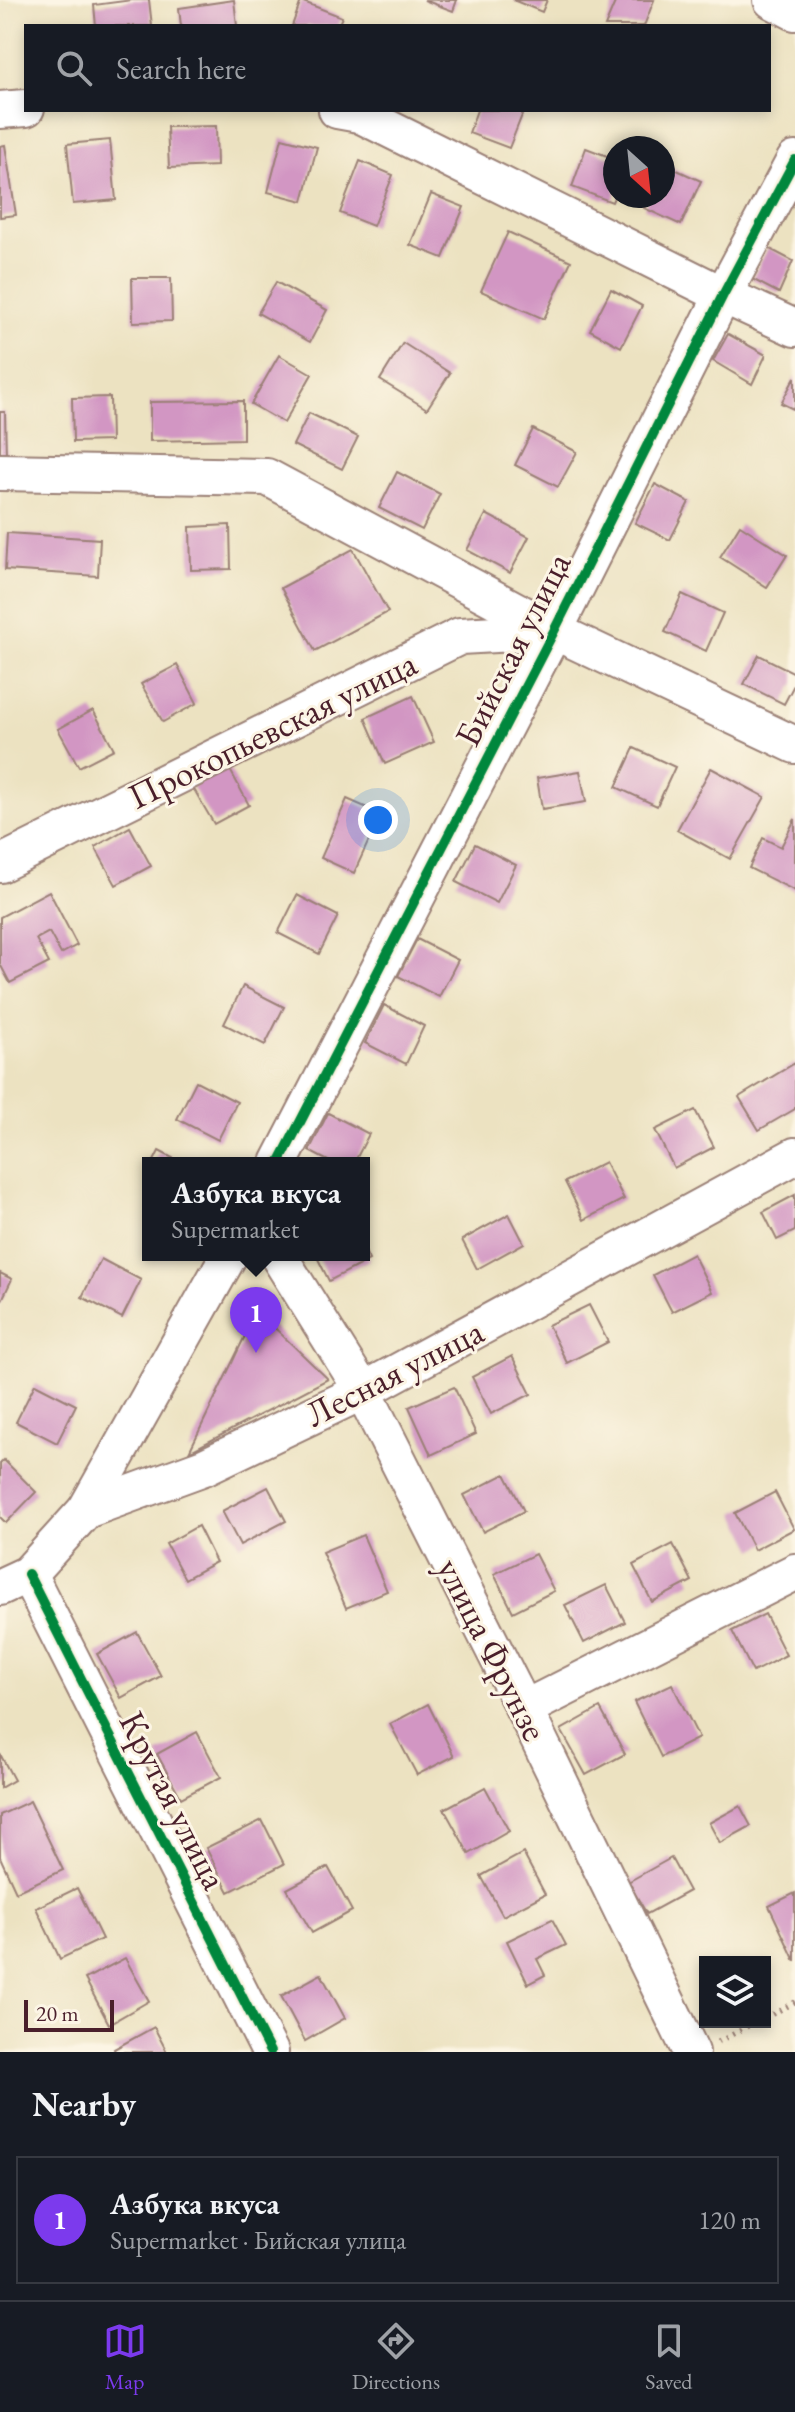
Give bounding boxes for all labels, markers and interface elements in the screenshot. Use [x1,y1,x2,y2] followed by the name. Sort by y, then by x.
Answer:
[24,24,771,112] search box
[52,46,96,90] icon: search
[116,49,246,88] text: Search here
[603,136,675,208] north arrow
[443,544,582,754] street label: Бийская улица
[120,639,425,820] street label: Прокопьевская улица
[358,800,398,840] your location
[142,1157,370,1261] popup
[171,1173,341,1212] text: Азбука вкуса
[171,1212,299,1246] text: Supermarket
[230,1287,282,1353] pin: 1
[297,1307,492,1437] street label: Лесная улица
[426,1550,559,1748] street label: улица Фрунзе
[109,1703,239,1898] street label: Крутая улица
[699,1956,771,2028] map controls
[699,1956,771,2028] button: layers
[24,1996,114,2032] scale bar
[36,1999,79,2028] text: 20 m
[32,2082,136,2126] text: Nearby
[110,2184,280,2223] text: Азбука вкуса
[53,2203,67,2237] text: 1
[698,2203,761,2237] text: 120 m
[110,2223,406,2257] text: Supermarket · Бийская улица
[103,2319,147,2396] tab: Map
[352,2319,440,2396] tab: Directions
[645,2319,692,2396] tab: Saved

